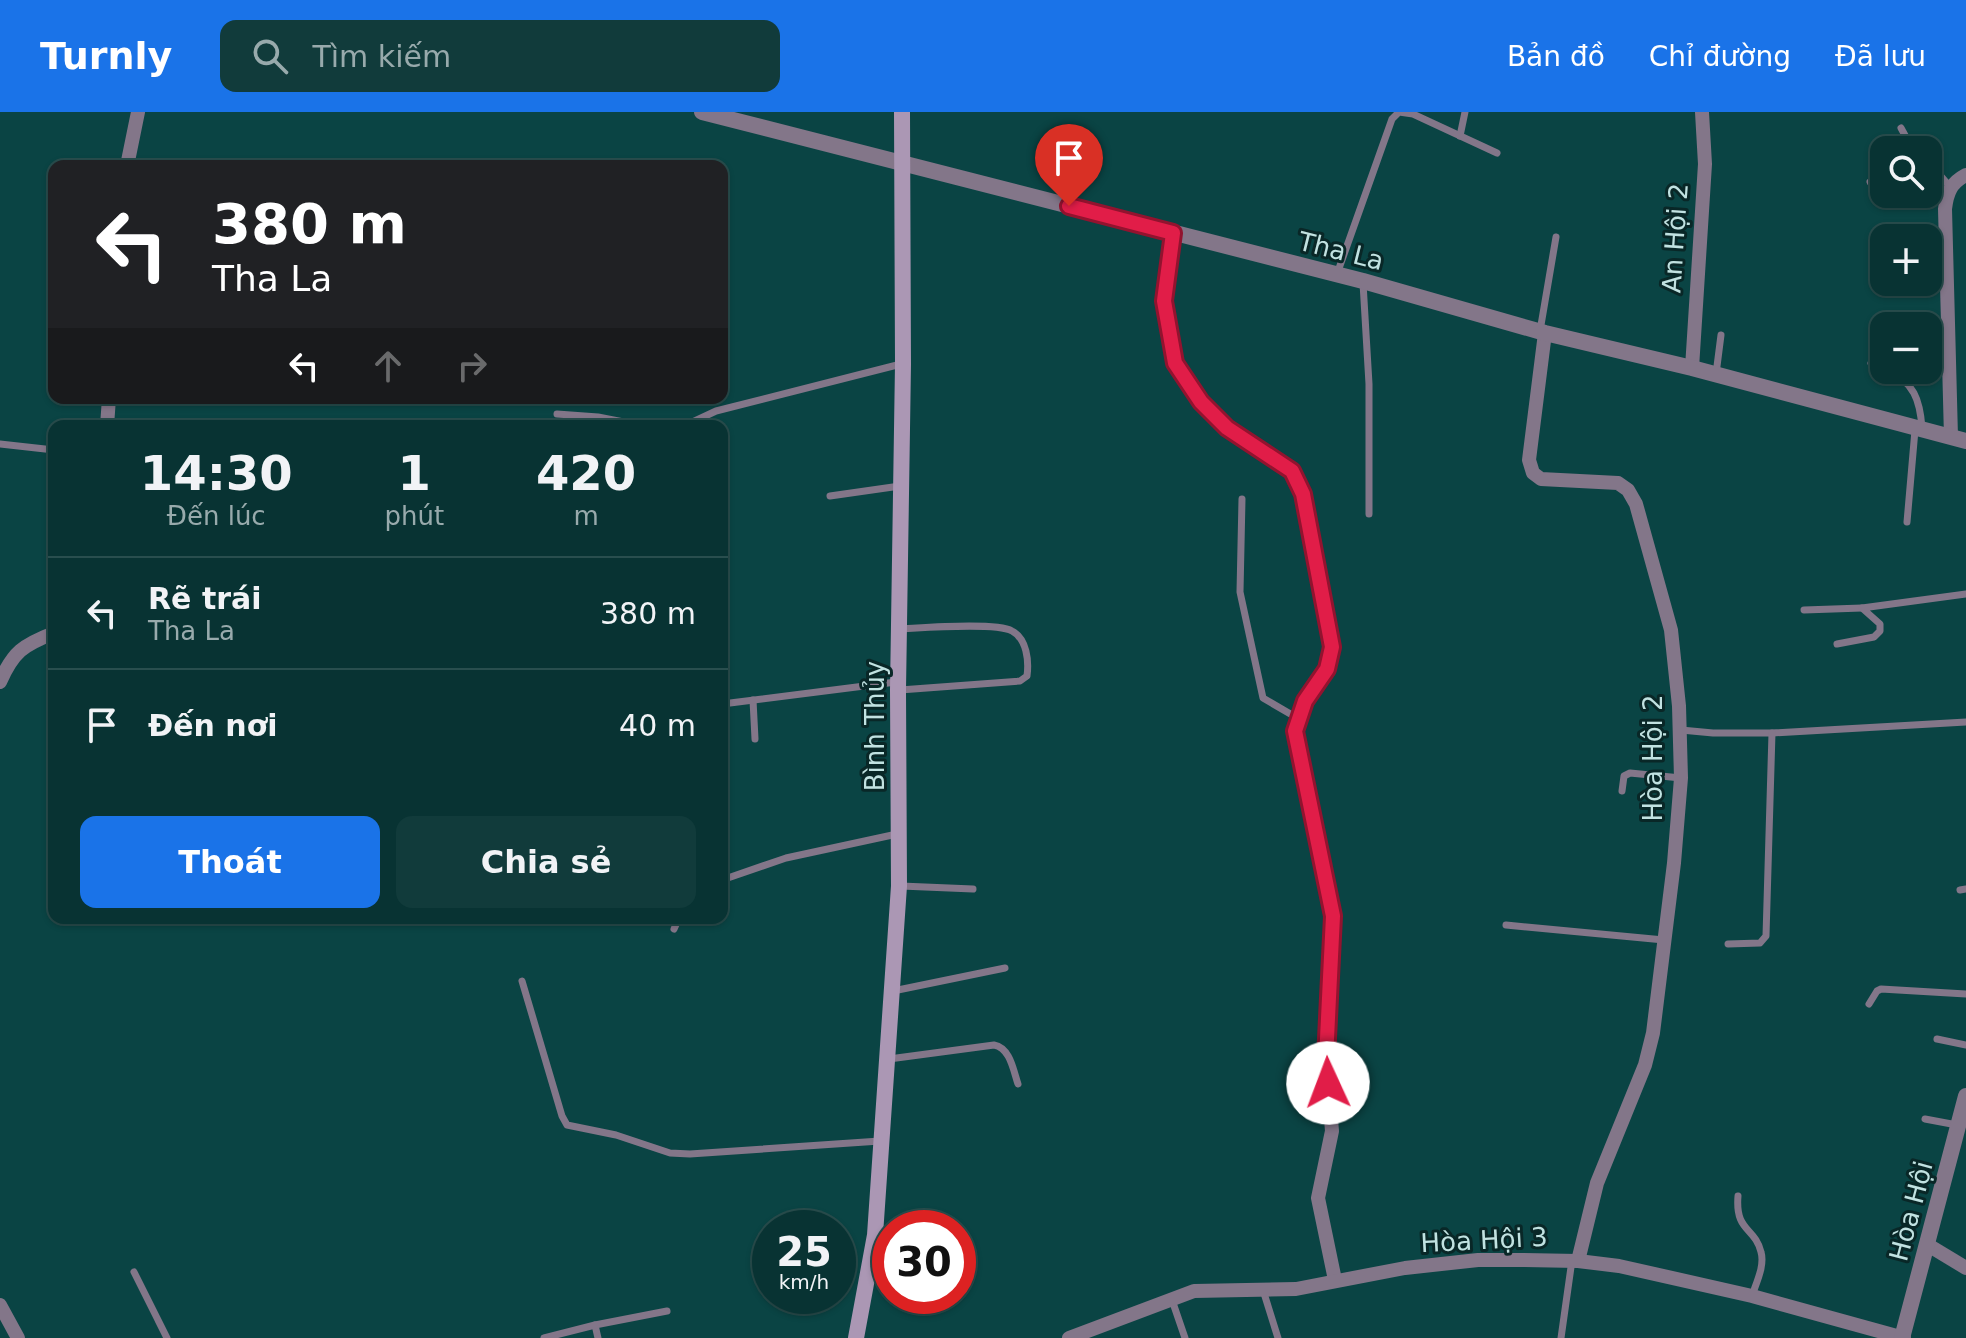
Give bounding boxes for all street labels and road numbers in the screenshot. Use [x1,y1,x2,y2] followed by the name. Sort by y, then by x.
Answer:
[1656,182,1694,294] street label: An Hội 2
[1294,226,1387,276] street label: Tha La
[860,661,890,791] street label: Bình Thủy
[1638,694,1668,822] street label: Hòa Hội 2
[1883,1158,1939,1264] street label: Hòa Hội
[1420,1222,1548,1258] street label: Hòa Hội 3

